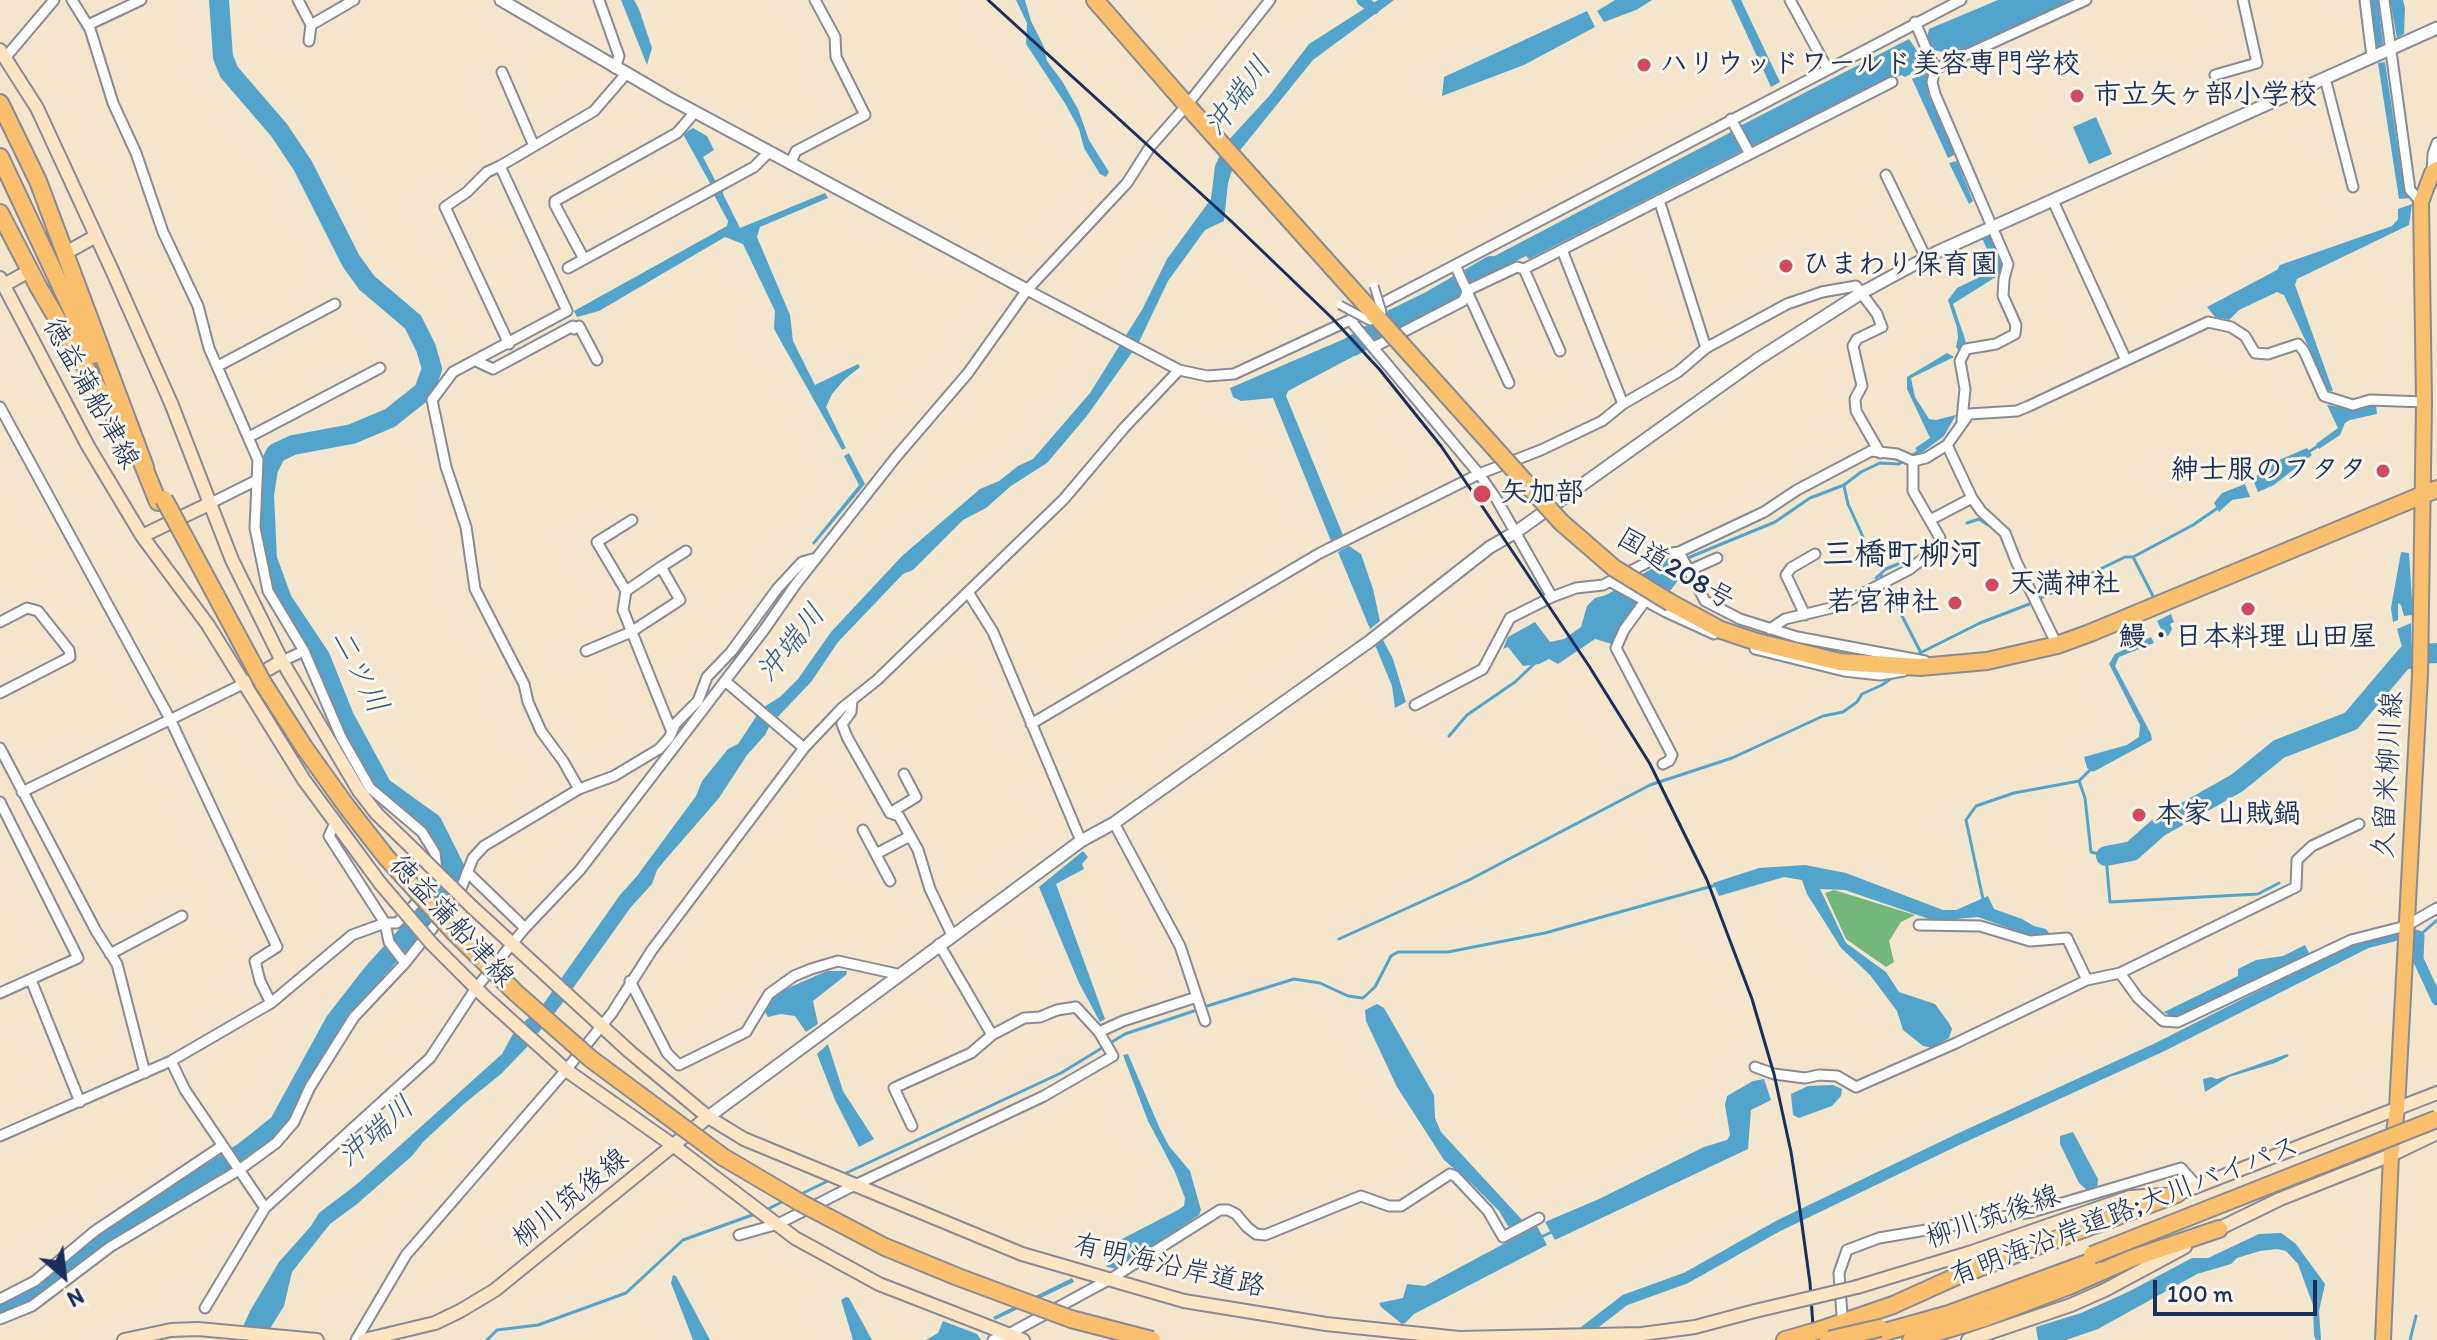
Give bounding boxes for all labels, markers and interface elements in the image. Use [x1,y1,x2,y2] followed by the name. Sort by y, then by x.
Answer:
[1660,48,2080,82] place label: ハリウッドワールド美容専門学校
[1198,50,1280,144] water label: 沖端川
[1635,56,1653,74] marker: ハリウッドワールド美容専門学校
[2093,79,2317,113] place label: 市立矢ヶ部小学校
[2068,87,2086,105] marker: 市立矢ヶ部小学校
[1802,249,1998,283] place label: ひまわり保育園
[1777,257,1795,275] marker: ひまわり保育園
[35,312,145,476] street label: 徳益蒲船津線
[2171,454,2367,488] place label: 紳士服のフタタ
[2374,462,2392,480] marker: 紳士服のフタタ
[1500,477,1584,511] place label: 矢加部
[1471,483,1493,505] marker: 矢加部
[1610,522,1740,618] street label: 国道208号
[1822,537,1982,575] district label: 三橋町柳河
[2008,568,2120,602] place label: 天満神社
[1983,576,2001,594] marker: 天満神社
[1827,586,1939,620] place label: 若宮神社
[1946,594,1964,612] marker: 若宮神社
[750,598,834,690] water label: 沖端川
[2239,600,2257,618] marker: 鰻・日本料理 山田屋
[2119,621,2377,655] place label: 鰻・日本料理 山田屋
[322,624,394,720] water label: 二ツ川
[2368,690,2410,860] street label: 久留米柳川線
[2155,798,2301,832] place label: 本家 山賊鍋
[2130,806,2148,824] marker: 本家 山賊鍋
[381,849,521,995] street label: 徳益蒲船津線
[331,1090,423,1176] water label: 沖端川
[1946,1130,2304,1294] street label: 有明海沿岸道路;大川バイパス
[506,1142,636,1256] street label: 柳川筑後線
[1921,1179,2065,1257] street label: 柳川筑後線
[1070,1229,1268,1305] street label: 有明海沿岸道路
[24,1236,104,1316] north arrow
[2157,1264,2321,1314] scale bar
[2167,1279,2233,1308] text: 100 m
[63,1282,88,1313] text: N

